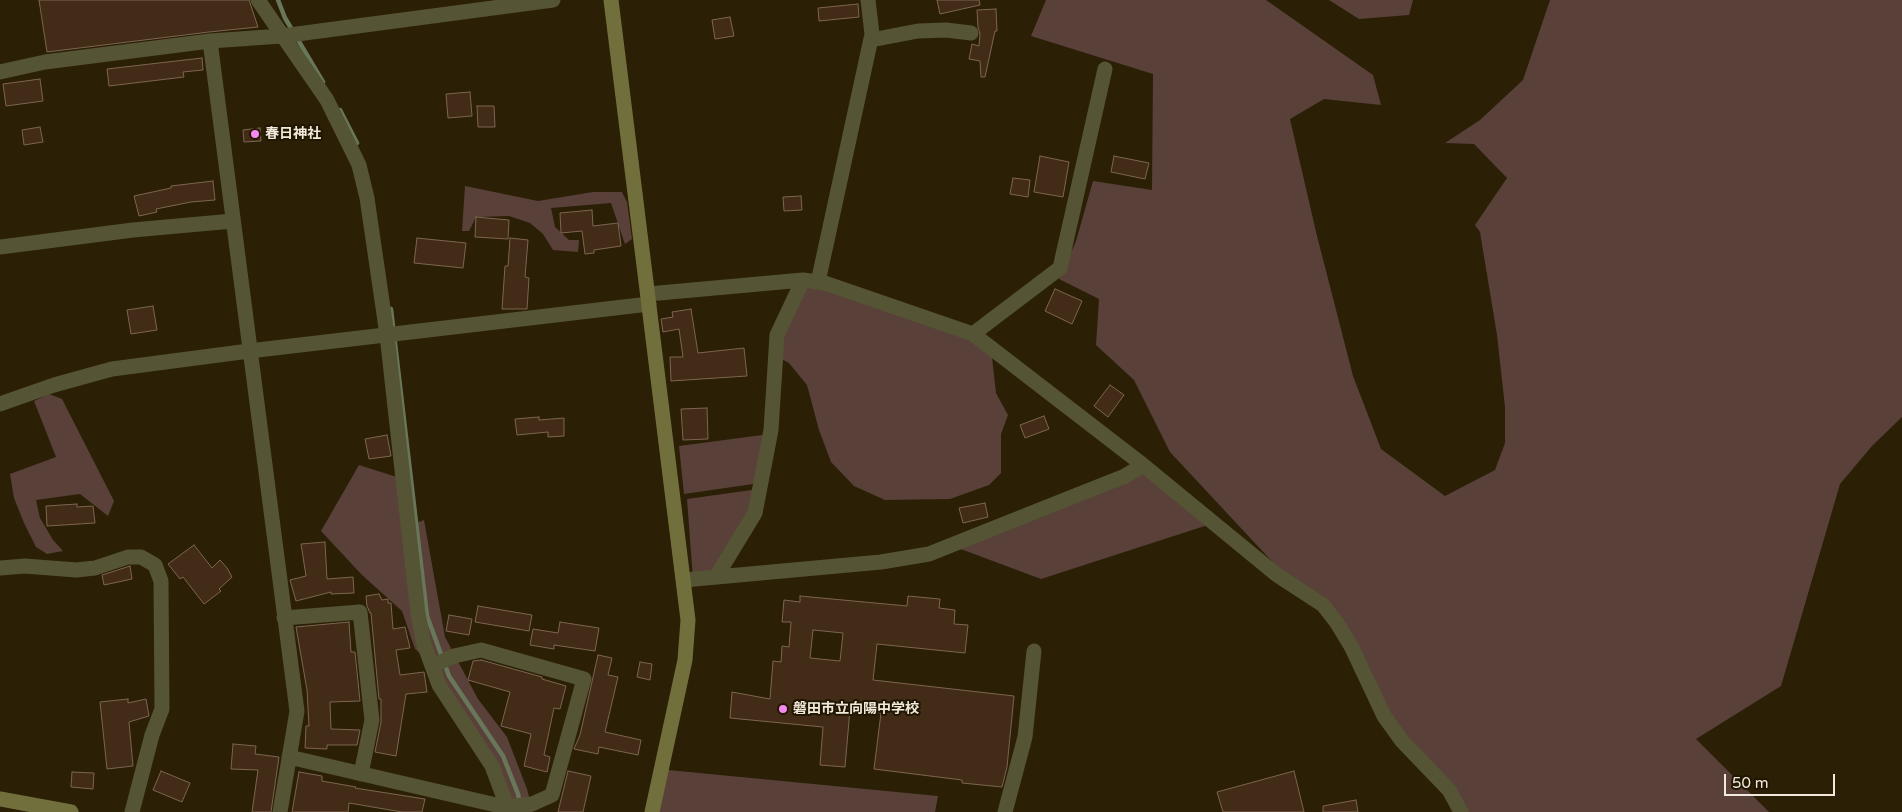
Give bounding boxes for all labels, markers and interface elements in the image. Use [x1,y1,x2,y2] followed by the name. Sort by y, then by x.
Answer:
[265,126,321,142] place label: 春日神社
[249,128,261,140] marker: 春日神社
[793,701,919,717] place label: 磐田市立向陽中学校
[777,703,789,715] marker: 磐田市立向陽中学校
[1727,764,1838,796] scale bar
[1732,774,1769,792] text: 50 m

